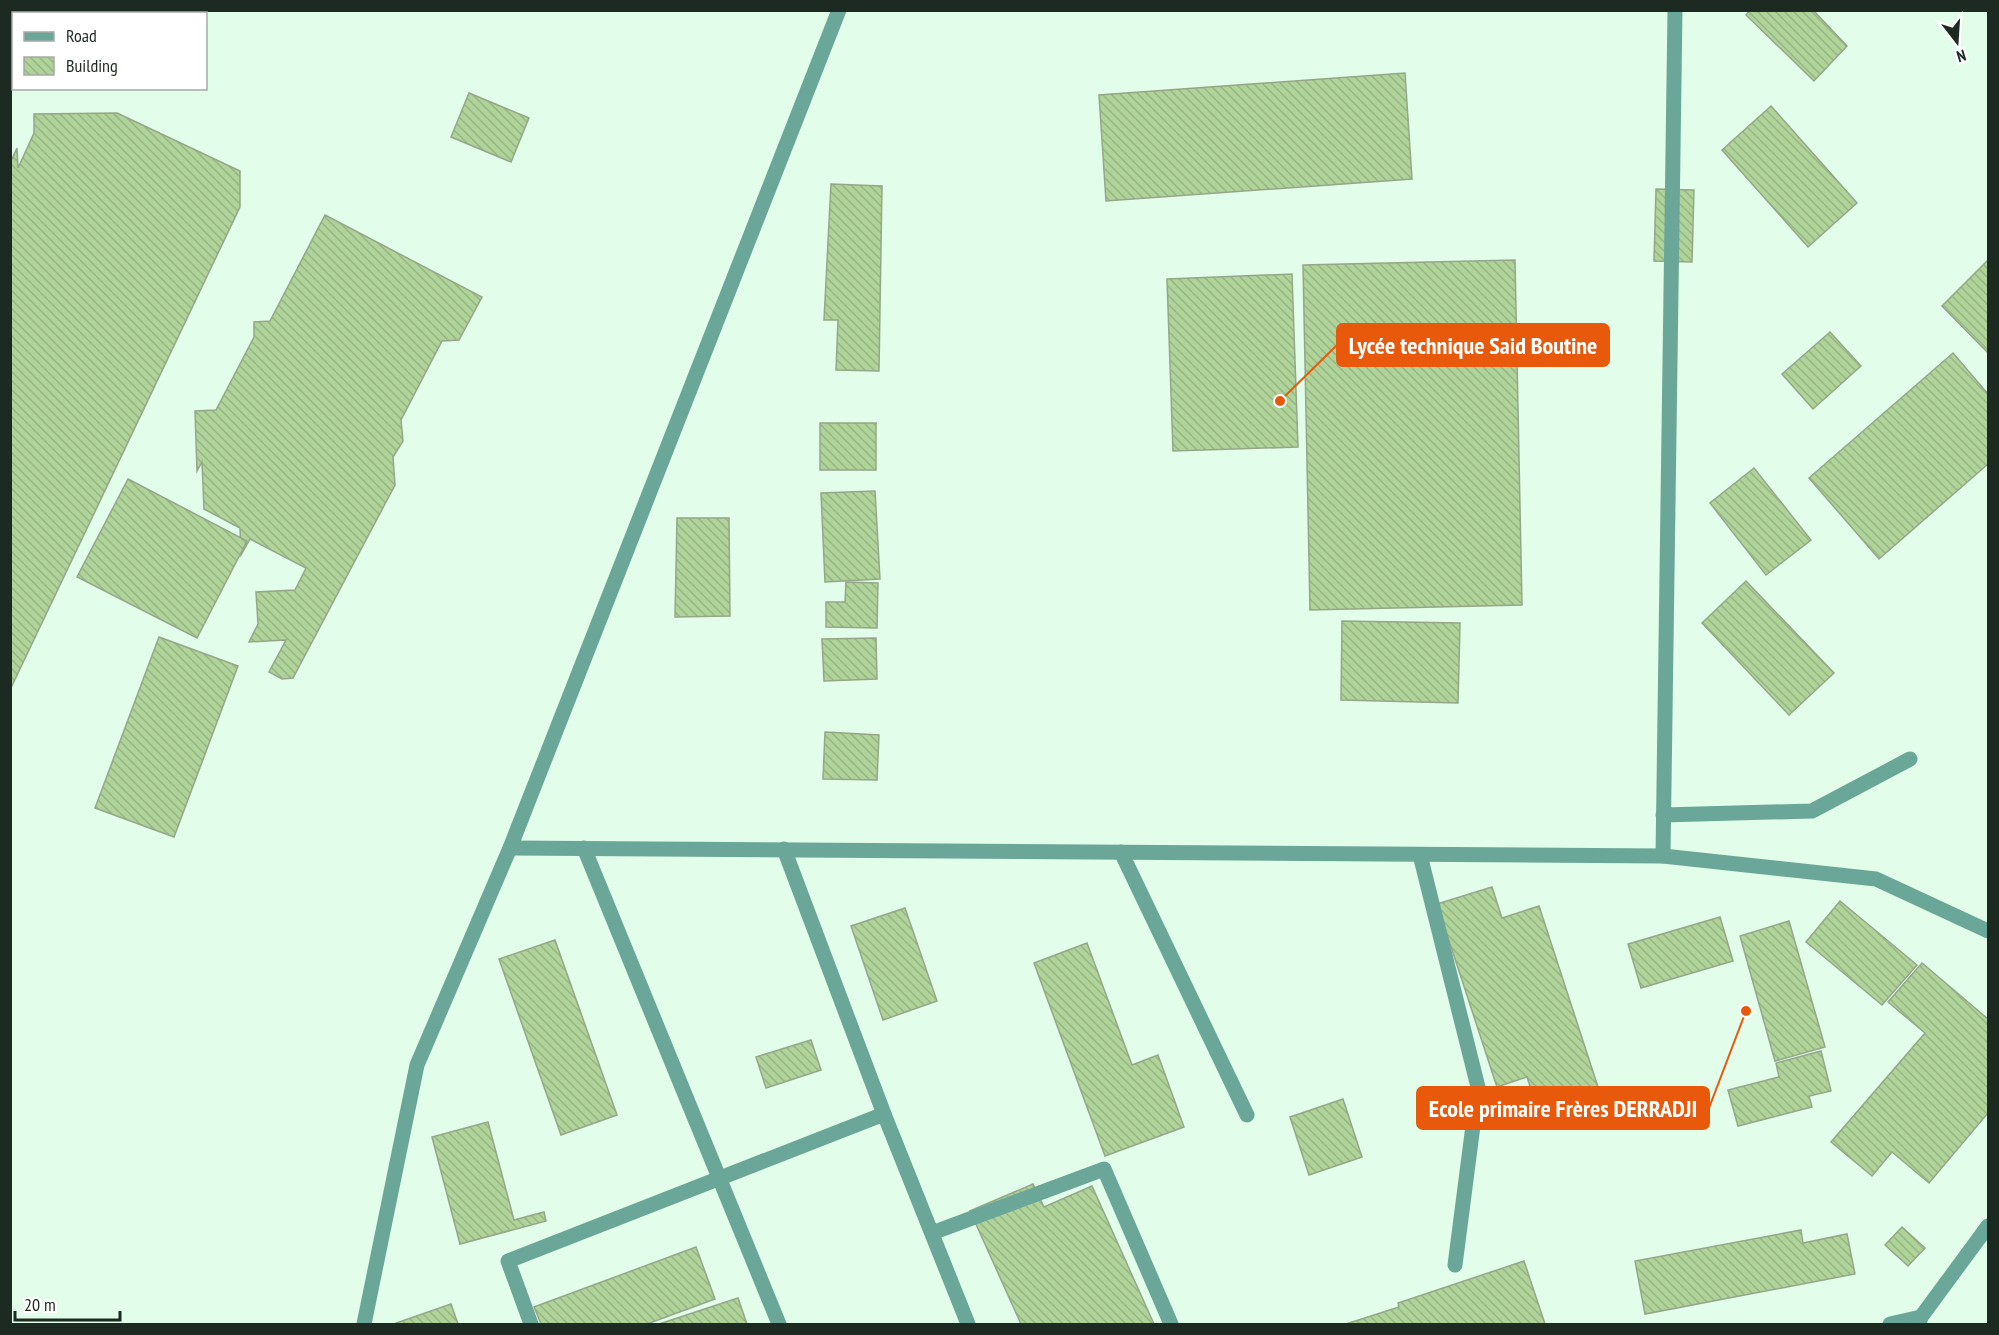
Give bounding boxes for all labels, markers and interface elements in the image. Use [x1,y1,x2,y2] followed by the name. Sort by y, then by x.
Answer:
[12,12,207,90] legend
[1927,12,1987,72] north arrow
[66,24,97,47] text: Road
[1954,46,1968,67] text: N
[66,54,118,77] text: Building
[1337,324,1609,366] callout: Lycée technique Said Boutine
[1349,330,1597,361] text: Lycée technique Said Boutine
[1417,1087,1709,1129] callout: Ecole primaire Frères DERRADJI
[1429,1093,1697,1124] text: Ecole primaire Frères DERRADJI
[15,1284,120,1322] scale bar
[24,1293,56,1316] text: 20 m

